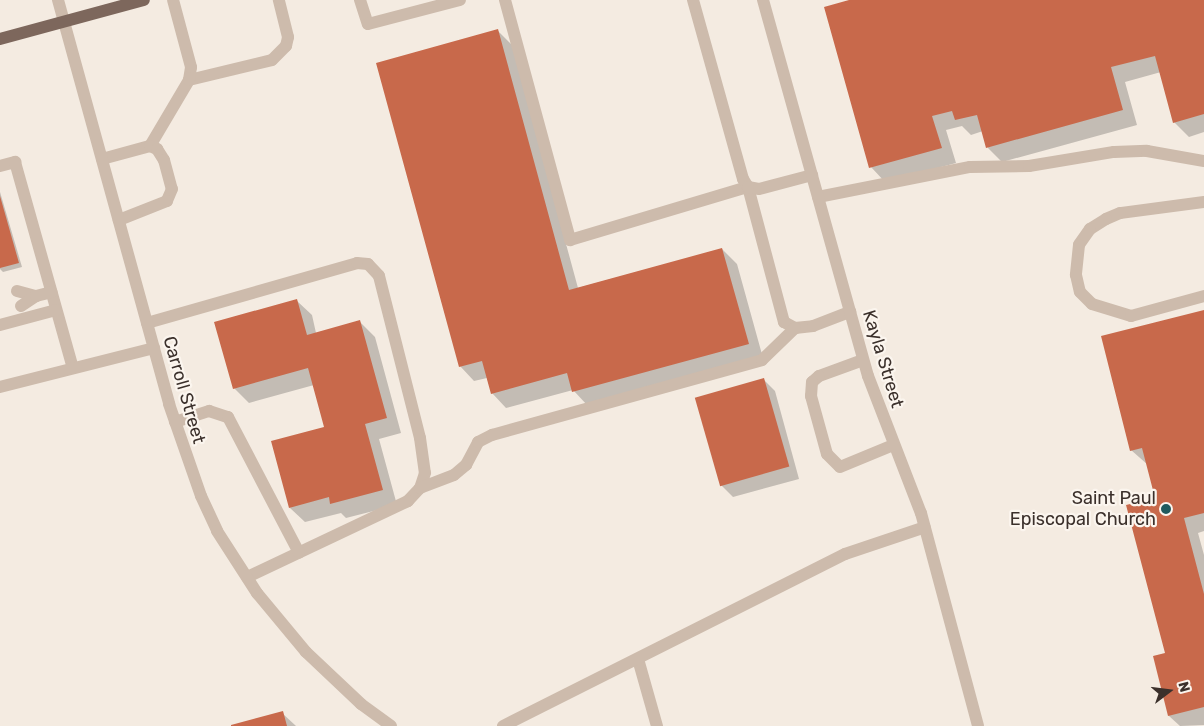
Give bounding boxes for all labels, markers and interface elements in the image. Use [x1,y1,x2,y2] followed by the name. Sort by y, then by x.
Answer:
[858,307,908,411] street label: Kayla Street
[158,334,210,446] street label: Carroll Street
[1010,488,1156,530] place label: Saint Paul Episcopal Church
[1160,503,1172,515] marker: Saint Paul Episcopal Church
[1144,666,1194,716] north arrow
[1174,680,1193,694] text: N

